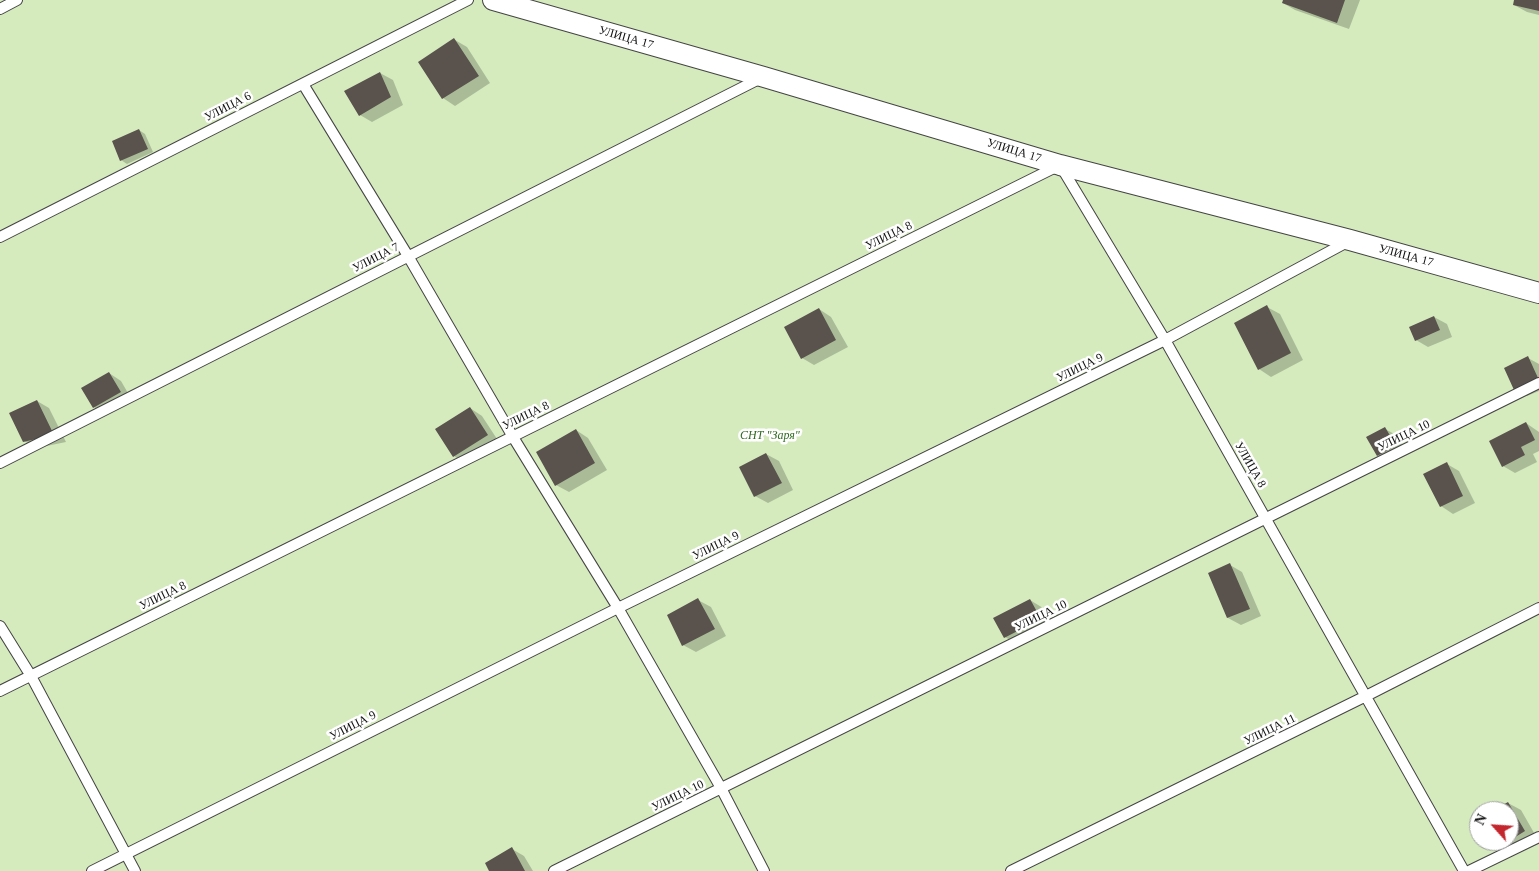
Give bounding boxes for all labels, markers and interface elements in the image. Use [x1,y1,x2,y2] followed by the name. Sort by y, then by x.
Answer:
[597,23,655,53] street label: УЛИЦА 17
[202,89,254,125] street label: УЛИЦА 6
[985,136,1043,166] street label: УЛИЦА 17
[863,219,915,253] street label: УЛИЦА 8
[350,240,402,276] street label: УЛИЦА 7
[1377,242,1435,270] street label: УЛИЦА 17
[1054,351,1106,385] street label: УЛИЦА 9
[500,399,552,433] street label: УЛИЦА 8
[1376,417,1432,455] street label: УЛИЦА 10
[740,429,800,443] park label: СНТ "Заря"
[1231,440,1269,490] street label: УЛИЦА 8
[690,529,742,563] street label: УЛИЦА 9
[137,579,189,613] street label: УЛИЦА 8
[1013,597,1069,635] street label: УЛИЦА 10
[327,708,379,744] street label: УЛИЦА 9
[1242,711,1298,749] street label: УЛИЦА 11
[650,777,706,815] street label: УЛИЦА 10
[1469,801,1519,851] north arrow
[1472,812,1490,827] text: N

